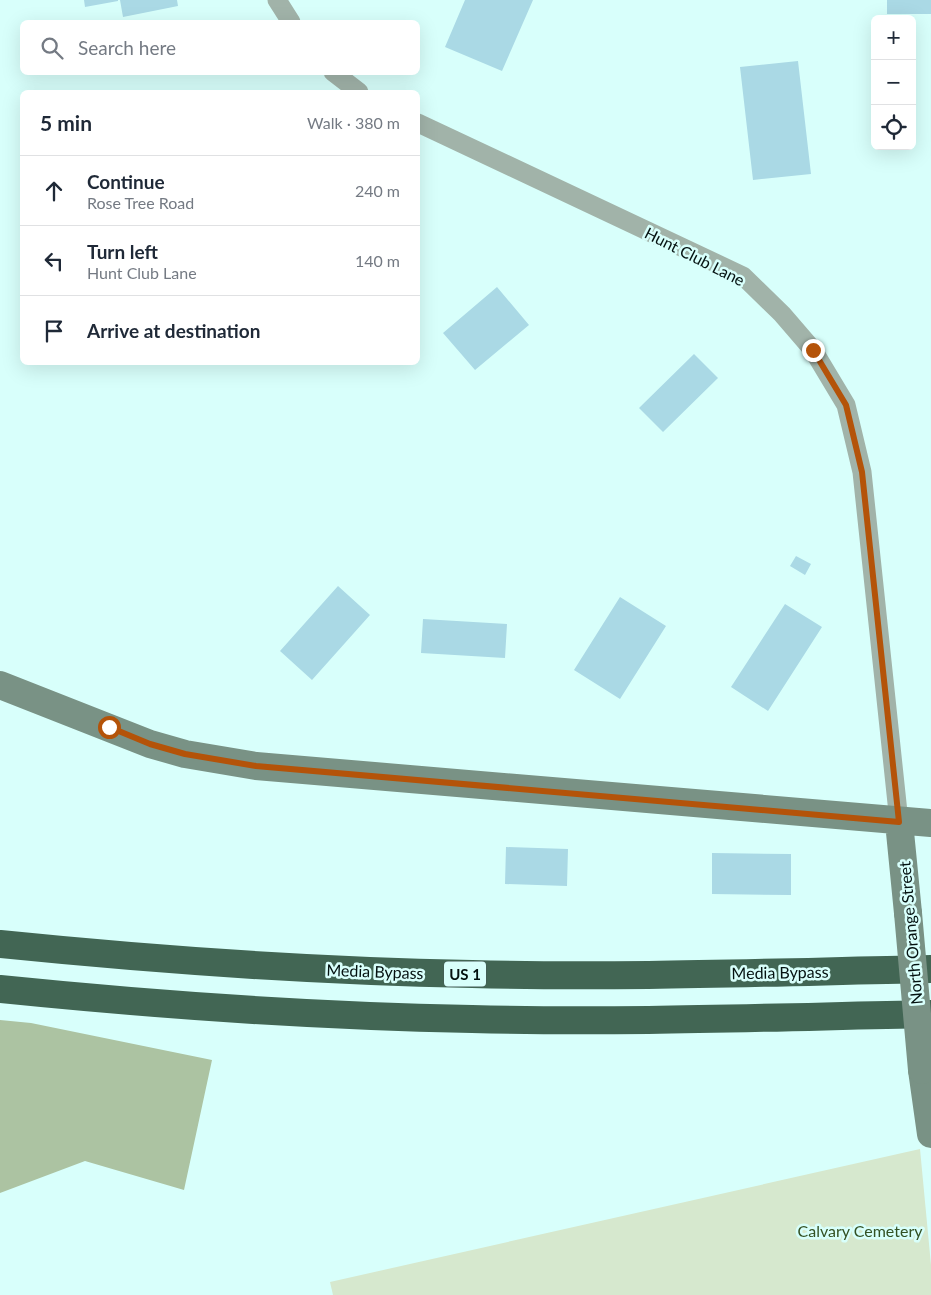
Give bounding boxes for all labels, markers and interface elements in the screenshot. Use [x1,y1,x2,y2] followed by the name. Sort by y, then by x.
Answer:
[871,15,916,150] map controls
[871,15,916,60] button: +
[20,20,420,75] search box
[38,34,66,62] icon: search
[78,36,176,59] text: Search here
[871,60,916,105] button: −
[871,105,916,150] button: locate
[40,110,92,135] text: 5 min
[307,113,400,132] text: Walk · 380 m
[87,170,165,193] text: Continue
[40,177,68,205] icon: ahead
[355,181,400,200] text: 240 m
[87,193,194,212] text: Rose Tree Road
[642,223,748,289] street label: Hunt Club Lane
[87,240,158,263] text: Turn left
[40,247,68,275] icon: left
[355,251,400,270] text: 140 m
[87,263,197,282] text: Hunt Club Lane
[40,317,68,345] icon: arrive
[87,319,260,342] text: Arrive at destination
[802,339,825,362] route end
[98,716,121,739] route start
[894,860,926,1005] street label: North Orange Street
[326,960,424,982] street label: Media Bypass
[444,962,486,986] road number: US 1
[731,962,829,982] street label: Media Bypass
[798,1221,923,1240] park label: Calvary Cemetery

